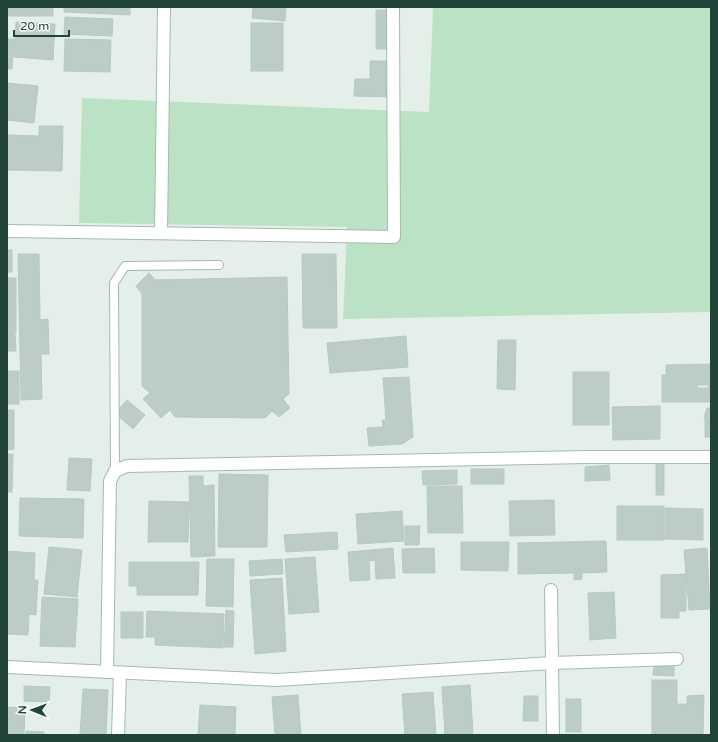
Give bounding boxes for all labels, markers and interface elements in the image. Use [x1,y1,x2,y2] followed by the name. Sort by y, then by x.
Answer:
[14,12,69,38] scale bar
[20,19,49,33] text: 20 m
[12,690,52,730] north arrow
[16,705,29,714] text: N

